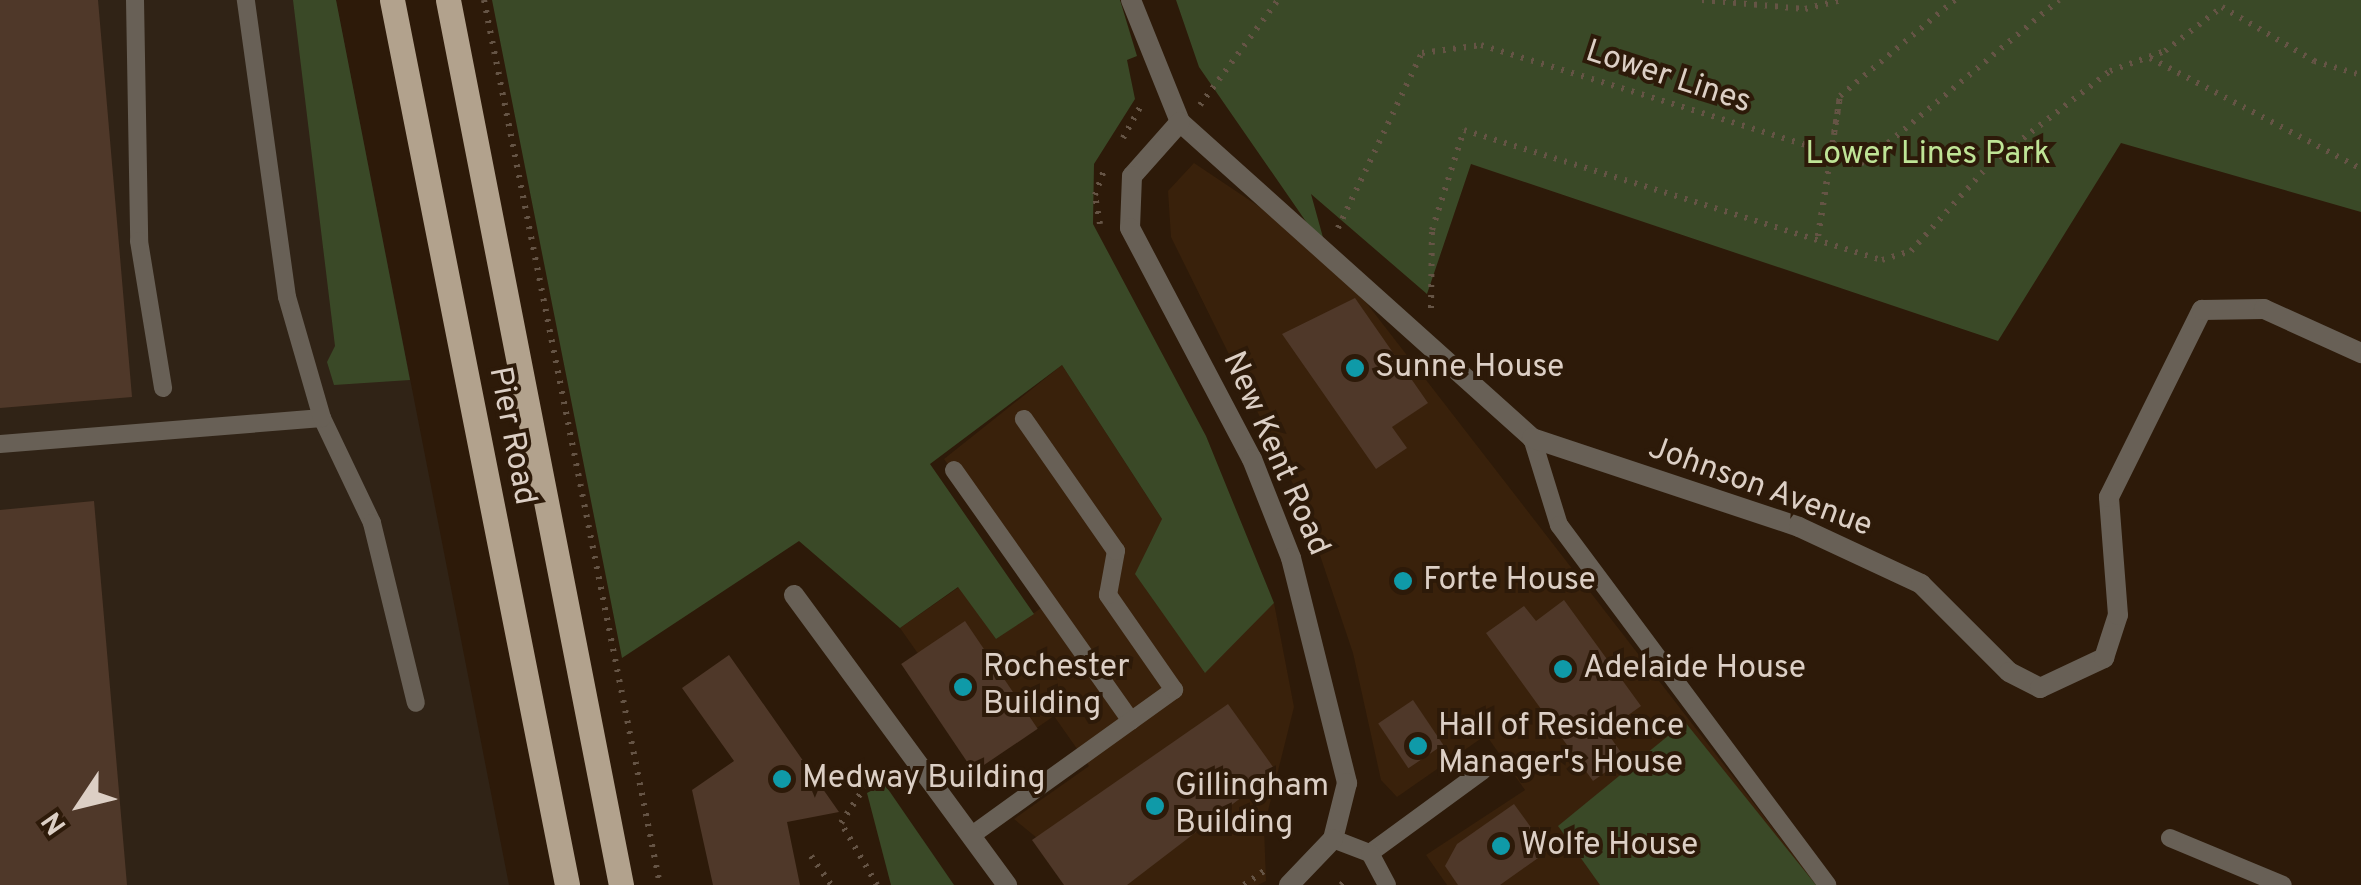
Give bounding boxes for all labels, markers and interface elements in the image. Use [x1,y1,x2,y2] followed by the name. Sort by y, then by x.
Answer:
[1580,33,1756,123] street label: Lower Lines
[1805,136,2051,174] park label: Lower Lines Park
[1213,346,1337,562] street label: New Kent Road
[1375,349,1564,387] place label: Sunne House
[1344,357,1366,379] marker: Sunne House
[479,364,543,508] street label: Pier Road
[1642,429,1878,547] street label: Johnson Avenue
[1423,562,1596,600] place label: Forte House
[1392,570,1414,592] marker: Forte House
[983,650,1130,725] place label: Rochester Building
[1583,650,1806,688] place label: Adelaide House
[1552,658,1574,680] marker: Adelaide House
[952,676,974,698] marker: Rochester Building
[1438,709,1684,784] place label: Hall of Residence Manager's House
[1407,735,1429,757] marker: Hall of Residence Manager's House
[30,755,130,855] north arrow
[802,760,1045,798] place label: Medway Building
[771,768,793,790] marker: Medway Building
[1175,769,1329,844] place label: Gillingham Building
[1144,795,1166,817] marker: Gillingham Building
[35,804,76,841] text: N
[1521,827,1698,865] place label: Wolfe House
[1490,835,1512,857] marker: Wolfe House

